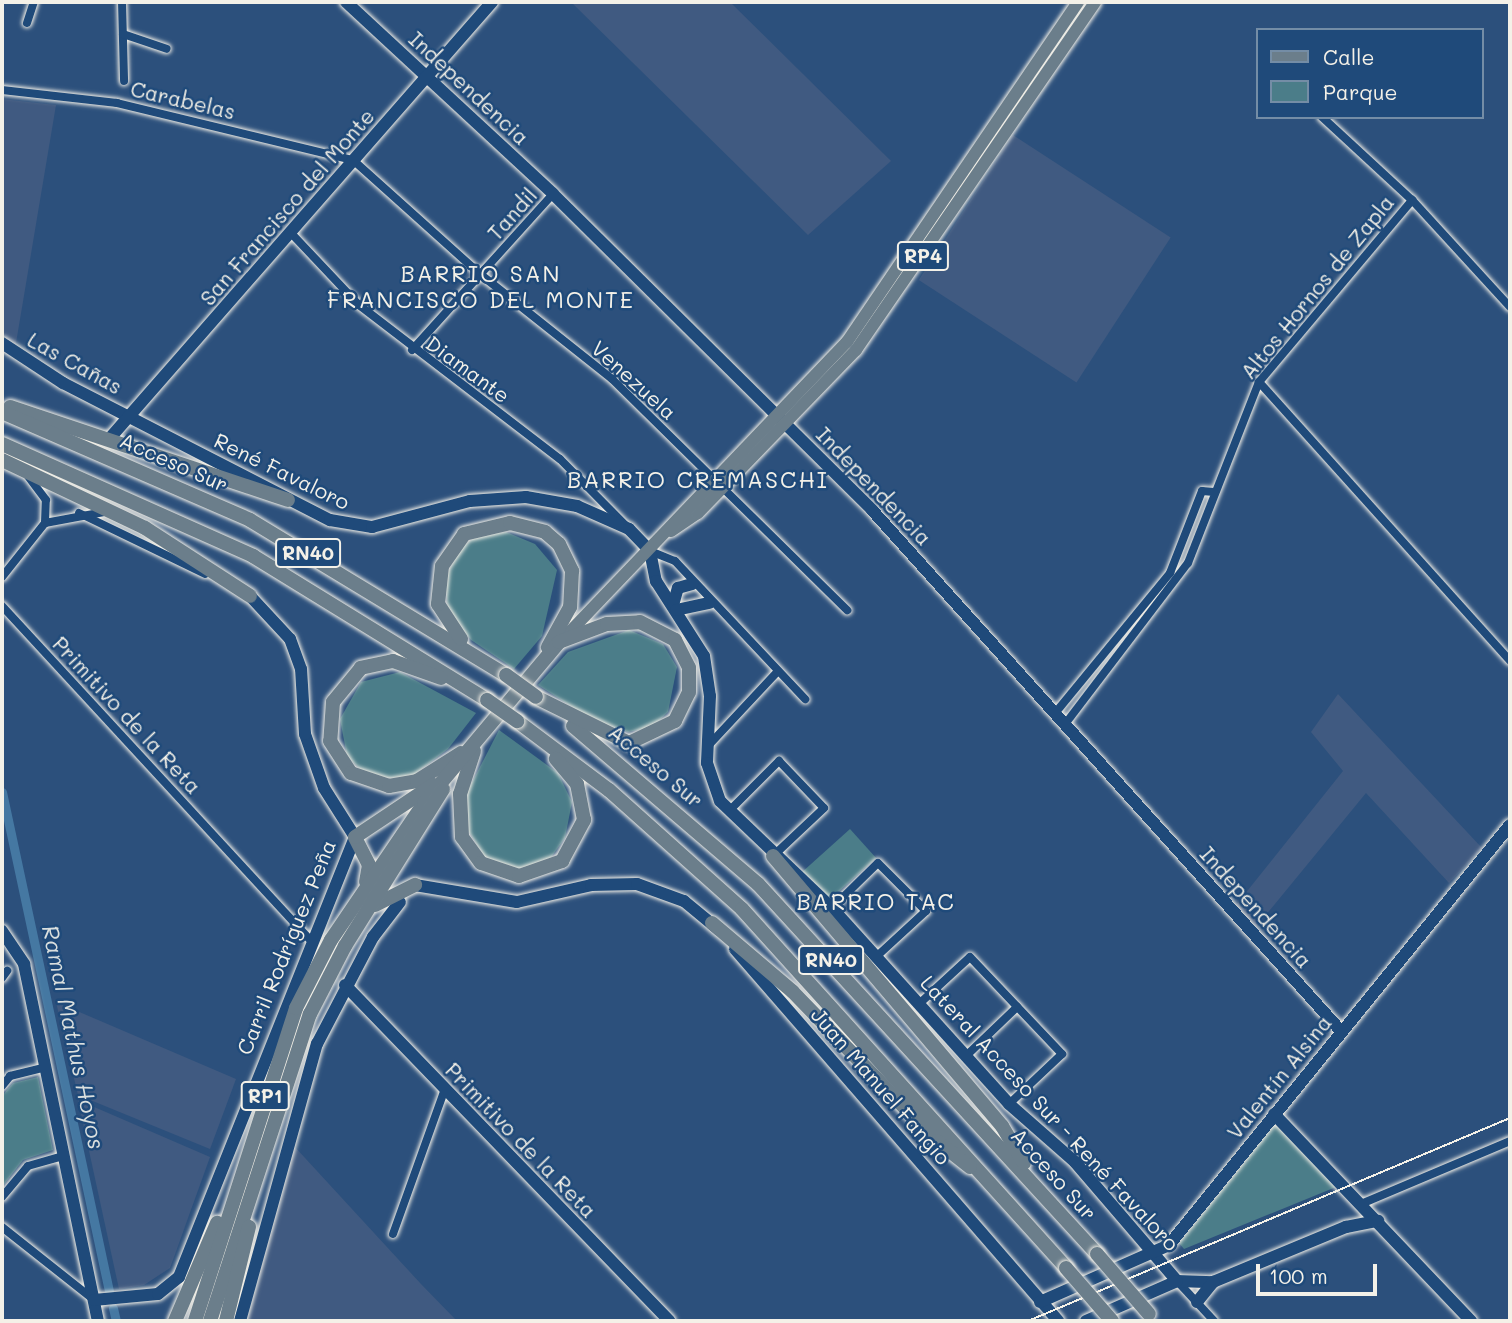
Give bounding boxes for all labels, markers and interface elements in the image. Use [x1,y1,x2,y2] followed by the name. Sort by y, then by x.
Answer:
[404,26,534,150] street label: Independencia
[1256,28,1484,119] legend
[1323,43,1375,70] text: Calle
[128,76,238,124] street label: Carabelas
[1323,78,1397,105] text: Parque
[195,104,379,310] street label: San Francisco del Monte
[482,183,542,245] street label: Tandil
[1235,190,1399,384] street label: Altos Hornos de Zapla
[897,240,949,272] road number: RP4
[329,259,633,313] district label: BARRIO SAN FRANCISCO DEL MONTE
[23,327,127,399] street label: Las Cañas
[421,330,515,408] street label: Diamante
[586,335,682,425] street label: Venezuela
[811,422,937,550] street label: Independencia
[116,427,232,497] street label: Acceso Sur
[210,427,354,515] street label: René Favaloro
[569,465,827,493] district label: BARRIO CREMASCHI
[275,538,341,568] road number: RN40
[48,631,206,799] street label: Primitivo de la Reta
[604,719,708,813] street label: Acceso Sur
[231,836,341,1058] street label: Carril Rodríguez Peña
[1195,841,1317,973] street label: Independencia
[798,887,954,915] district label: BARRIO TAC
[37,922,111,1152] water label: Ramal Mathus Hoyos
[798,944,864,976] road number: RN40
[916,970,1184,1256] street label: Lateral Acceso Sur - René Favaloro
[806,1002,956,1170] street label: Juan Manuel Fangio
[1221,1010,1337,1144] street label: Valentín Alsina
[440,1057,602,1223] street label: Primitivo de la Reta
[240,1080,290,1112] road number: RP1
[1006,1123,1102,1225] street label: Acceso Sur
[1260,1250,1381,1294] scale bar
[1269,1262,1328,1289] text: 100 m

